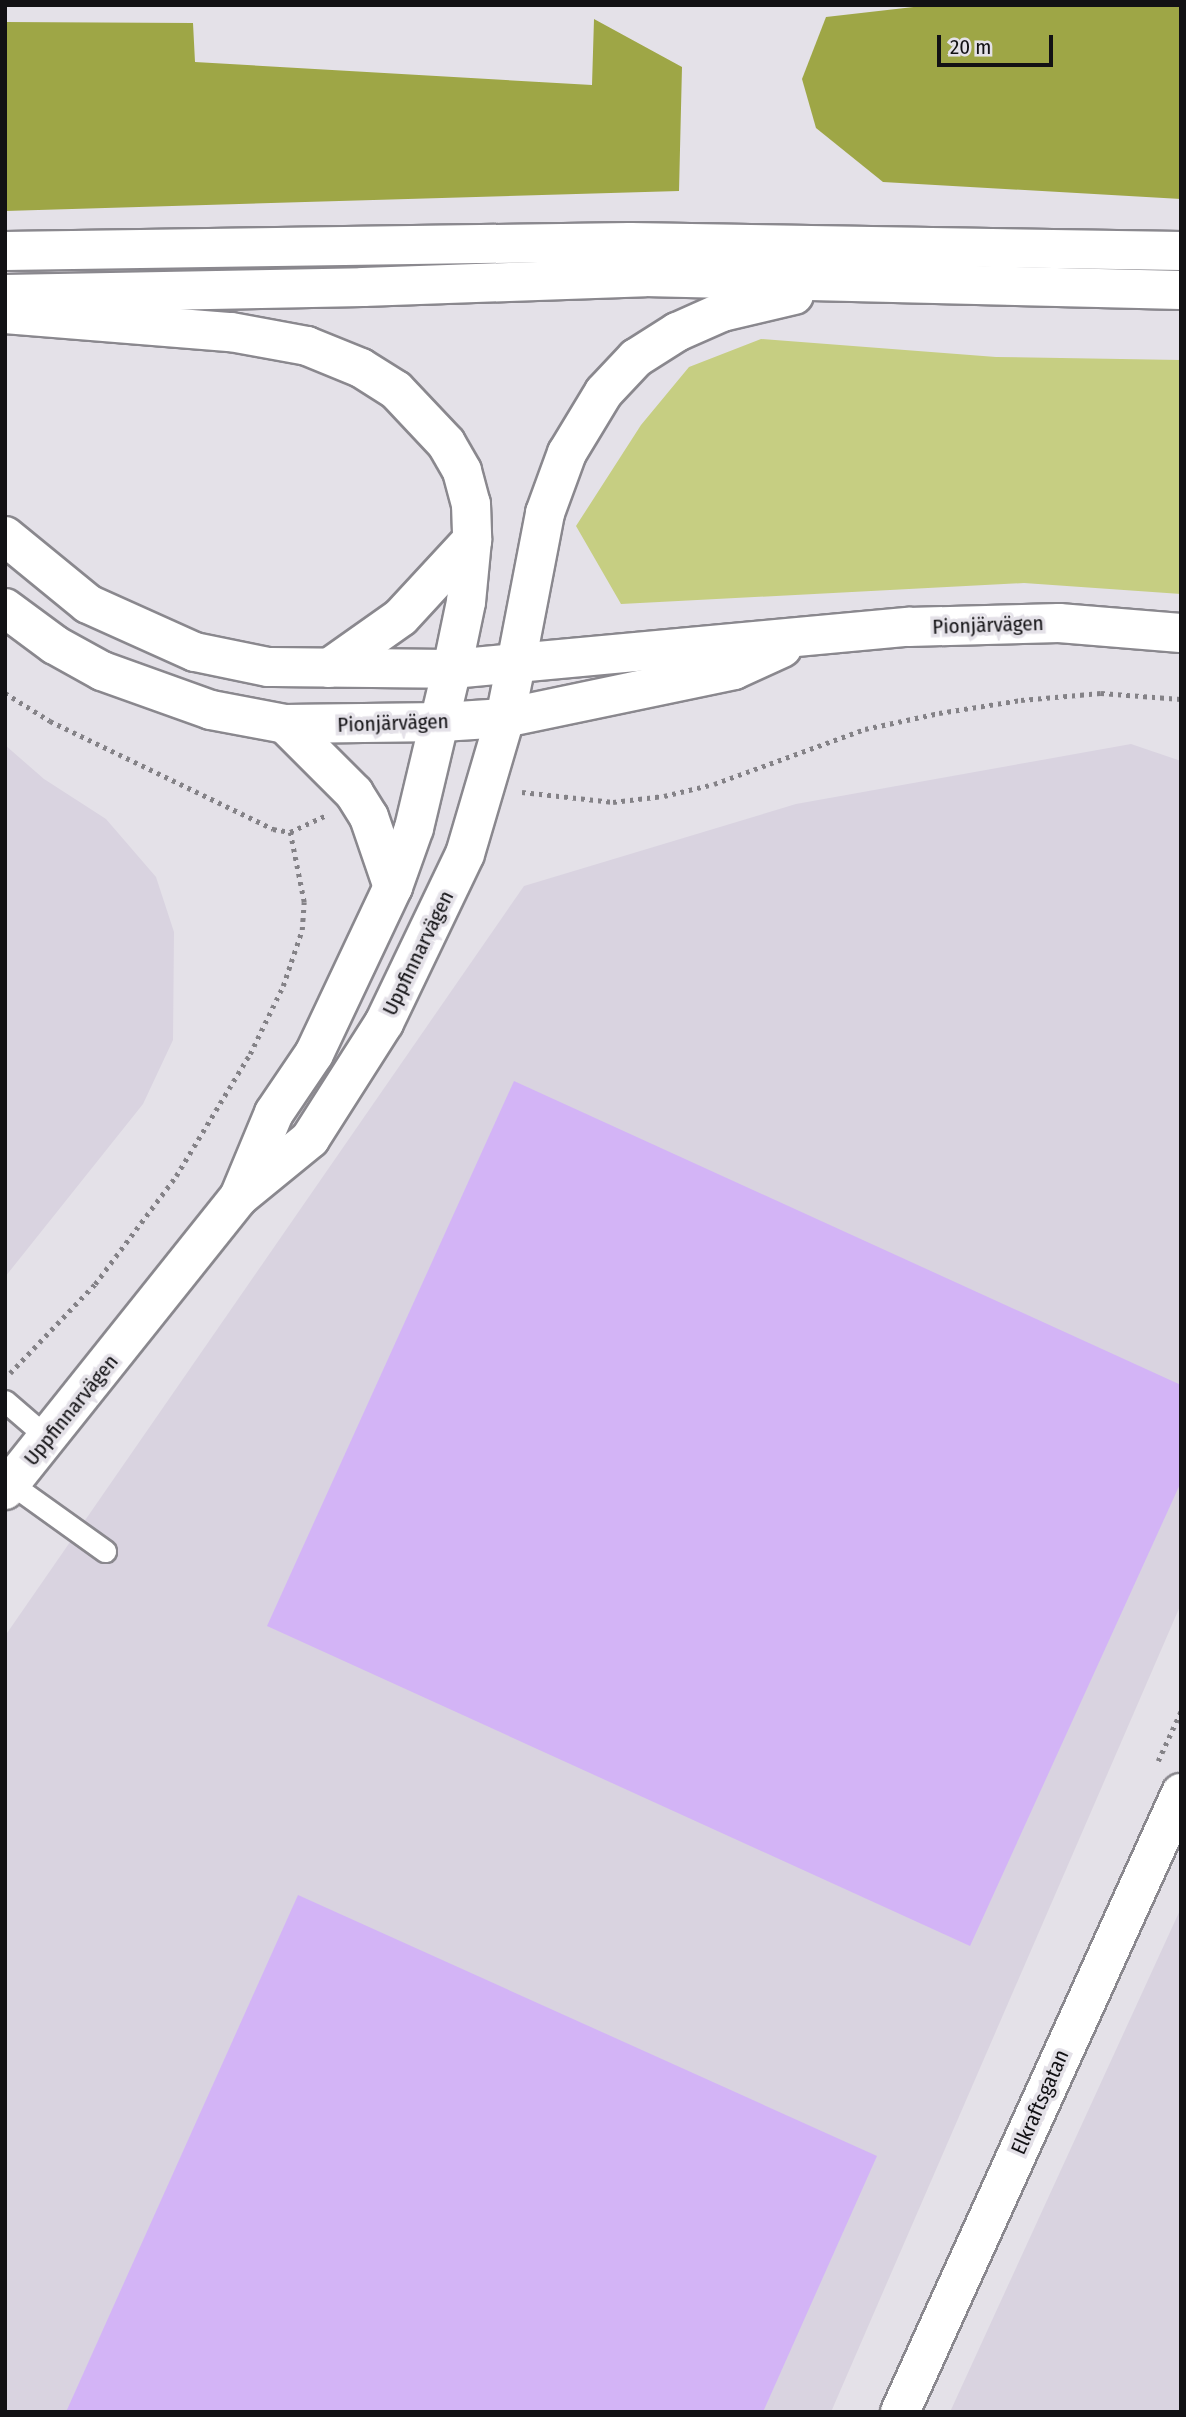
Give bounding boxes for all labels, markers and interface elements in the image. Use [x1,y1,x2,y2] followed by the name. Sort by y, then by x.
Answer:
[941,21,1056,65] scale bar
[950,34,991,60] text: 20 m
[932,610,1044,640] street label: Pionjärvägen
[337,708,449,738] street label: Pionjärvägen
[377,887,459,1019] street label: Uppfinnarvägen
[19,1349,123,1471] street label: Uppfinnarvägen
[1006,2046,1074,2158] street label: Elkraftsgatan

